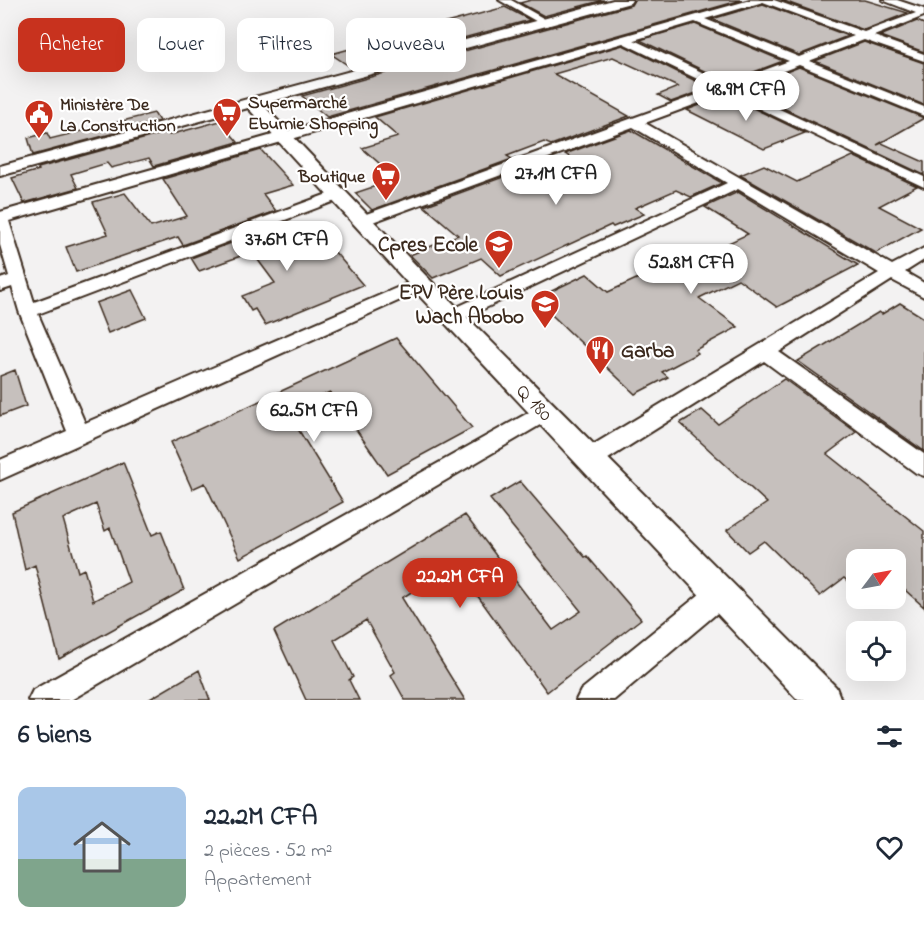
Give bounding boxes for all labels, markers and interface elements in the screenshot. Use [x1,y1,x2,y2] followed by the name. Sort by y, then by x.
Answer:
[18,18,125,72] chip: Acheter
[137,18,225,72] chip: Louer
[237,18,334,72] chip: Filtres
[346,18,466,72] chip: Nouveau
[677,71,815,122] pin: 48.9M CFA
[706,76,786,105] text: 48.9M CFA
[248,91,378,139] place label: Supermarché Eburnie Shopping
[60,93,176,140] place label: Ministère De La Construction
[211,96,243,138] supermarket icon: Supermarché Eburnie Shopping
[23,98,55,140] public building icon: Ministère De La Construction
[487,155,625,206] pin: 27.1M CFA
[370,160,402,202] supermarket icon: Boutique
[515,160,597,189] text: 27.1M CFA
[297,165,366,191] place label: Boutique
[218,221,356,272] pin: 37.6M CFA
[246,226,328,255] text: 37.6M CFA
[483,228,515,270] school or university icon: Cpres Ecole
[378,231,479,261] place label: Cpres Ecole
[622,244,760,295] pin: 52.8M CFA
[648,249,734,278] text: 52.8M CFA
[399,279,524,333] place label: EPV Père Louis Wach Abobo
[529,288,561,330] school or university icon: EPV Père Louis Wach Abobo
[584,334,616,376] restaurant icon: Garba
[621,337,674,367] place label: Garba
[508,378,559,429] street label: Q 180
[245,392,383,443] pin: 62.5M CFA
[270,397,358,426] text: 62.5M CFA
[846,549,906,609] north arrow
[846,549,906,681] map controls
[391,558,529,609] pin: 22.2M CFA
[416,563,504,592] text: 22.2M CFA
[846,621,906,681] button: locate
[18,717,92,755] text: 6 biens
[873,720,906,753] icon: filters
[204,799,318,837] text: 22.2M CFA
[66,811,138,883] icon: home
[873,831,906,864] icon: heart
[204,837,333,866] text: 2 pièces · 52 m²
[204,866,312,895] text: Appartement

